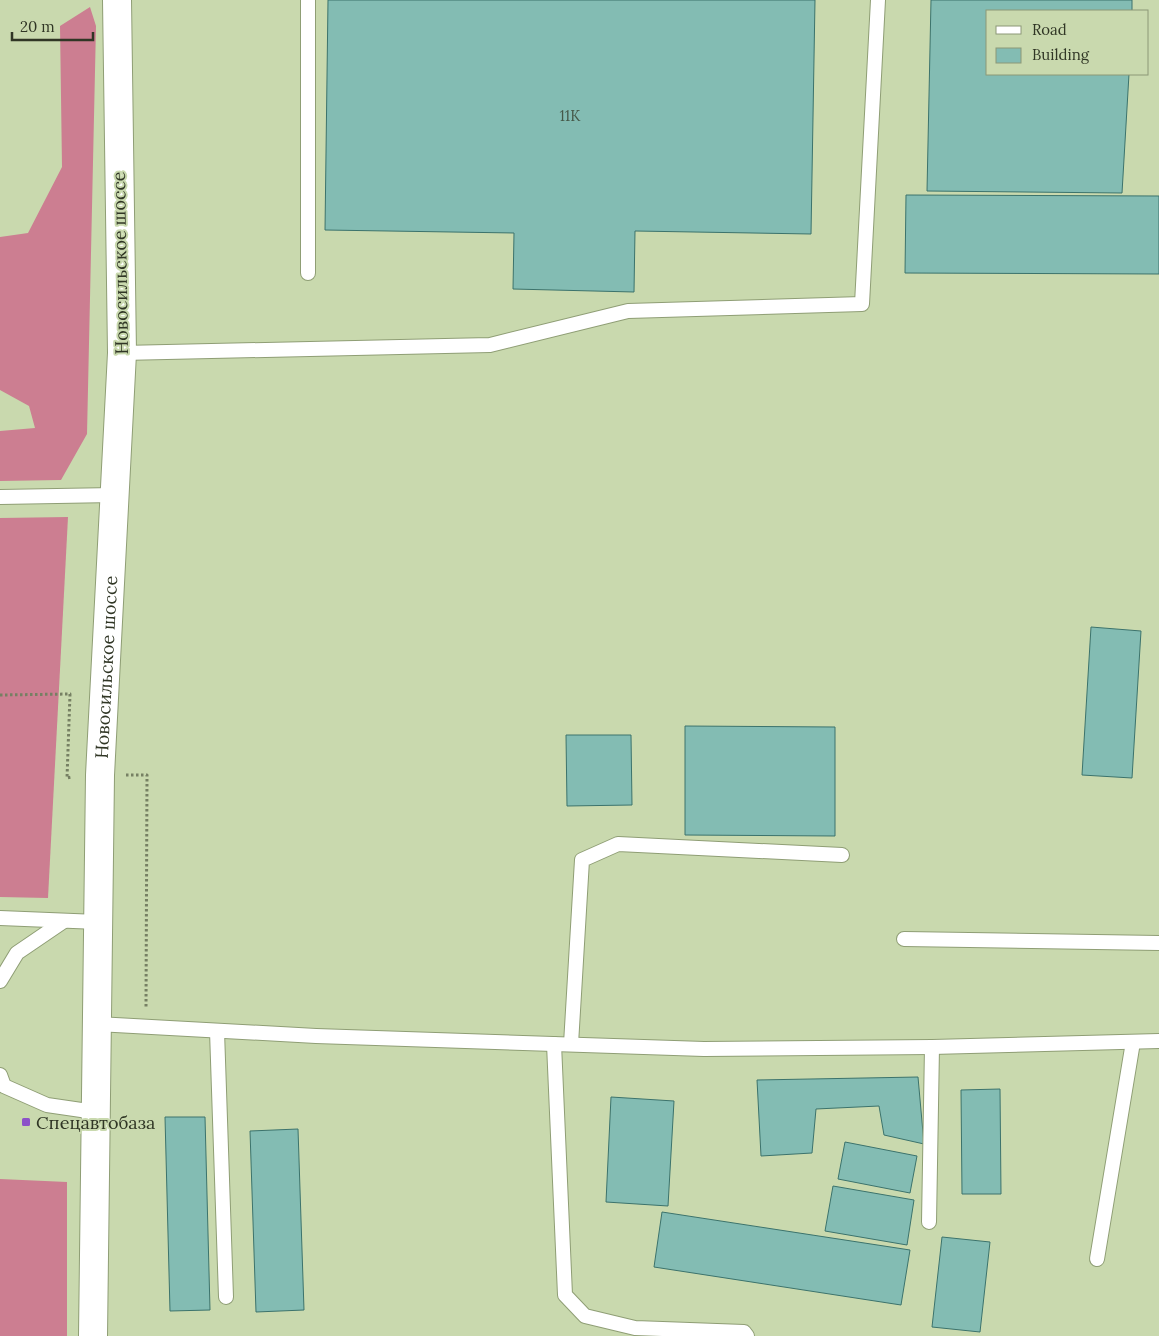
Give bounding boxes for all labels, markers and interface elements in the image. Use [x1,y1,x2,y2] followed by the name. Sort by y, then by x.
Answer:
[12,10,94,42] scale bar
[986,10,1149,75] legend
[20,17,55,36] text: 20 m
[1032,20,1067,39] text: Road
[1032,45,1090,64] text: Building
[559,106,581,125] house number: 11К
[107,171,133,355] street label: Новосильское шоссе
[89,575,122,759] street label: Новосильское шоссе
[36,1111,155,1134] place label: Спецавтобаза
[20,1116,32,1128] marker: Спецавтобаза

